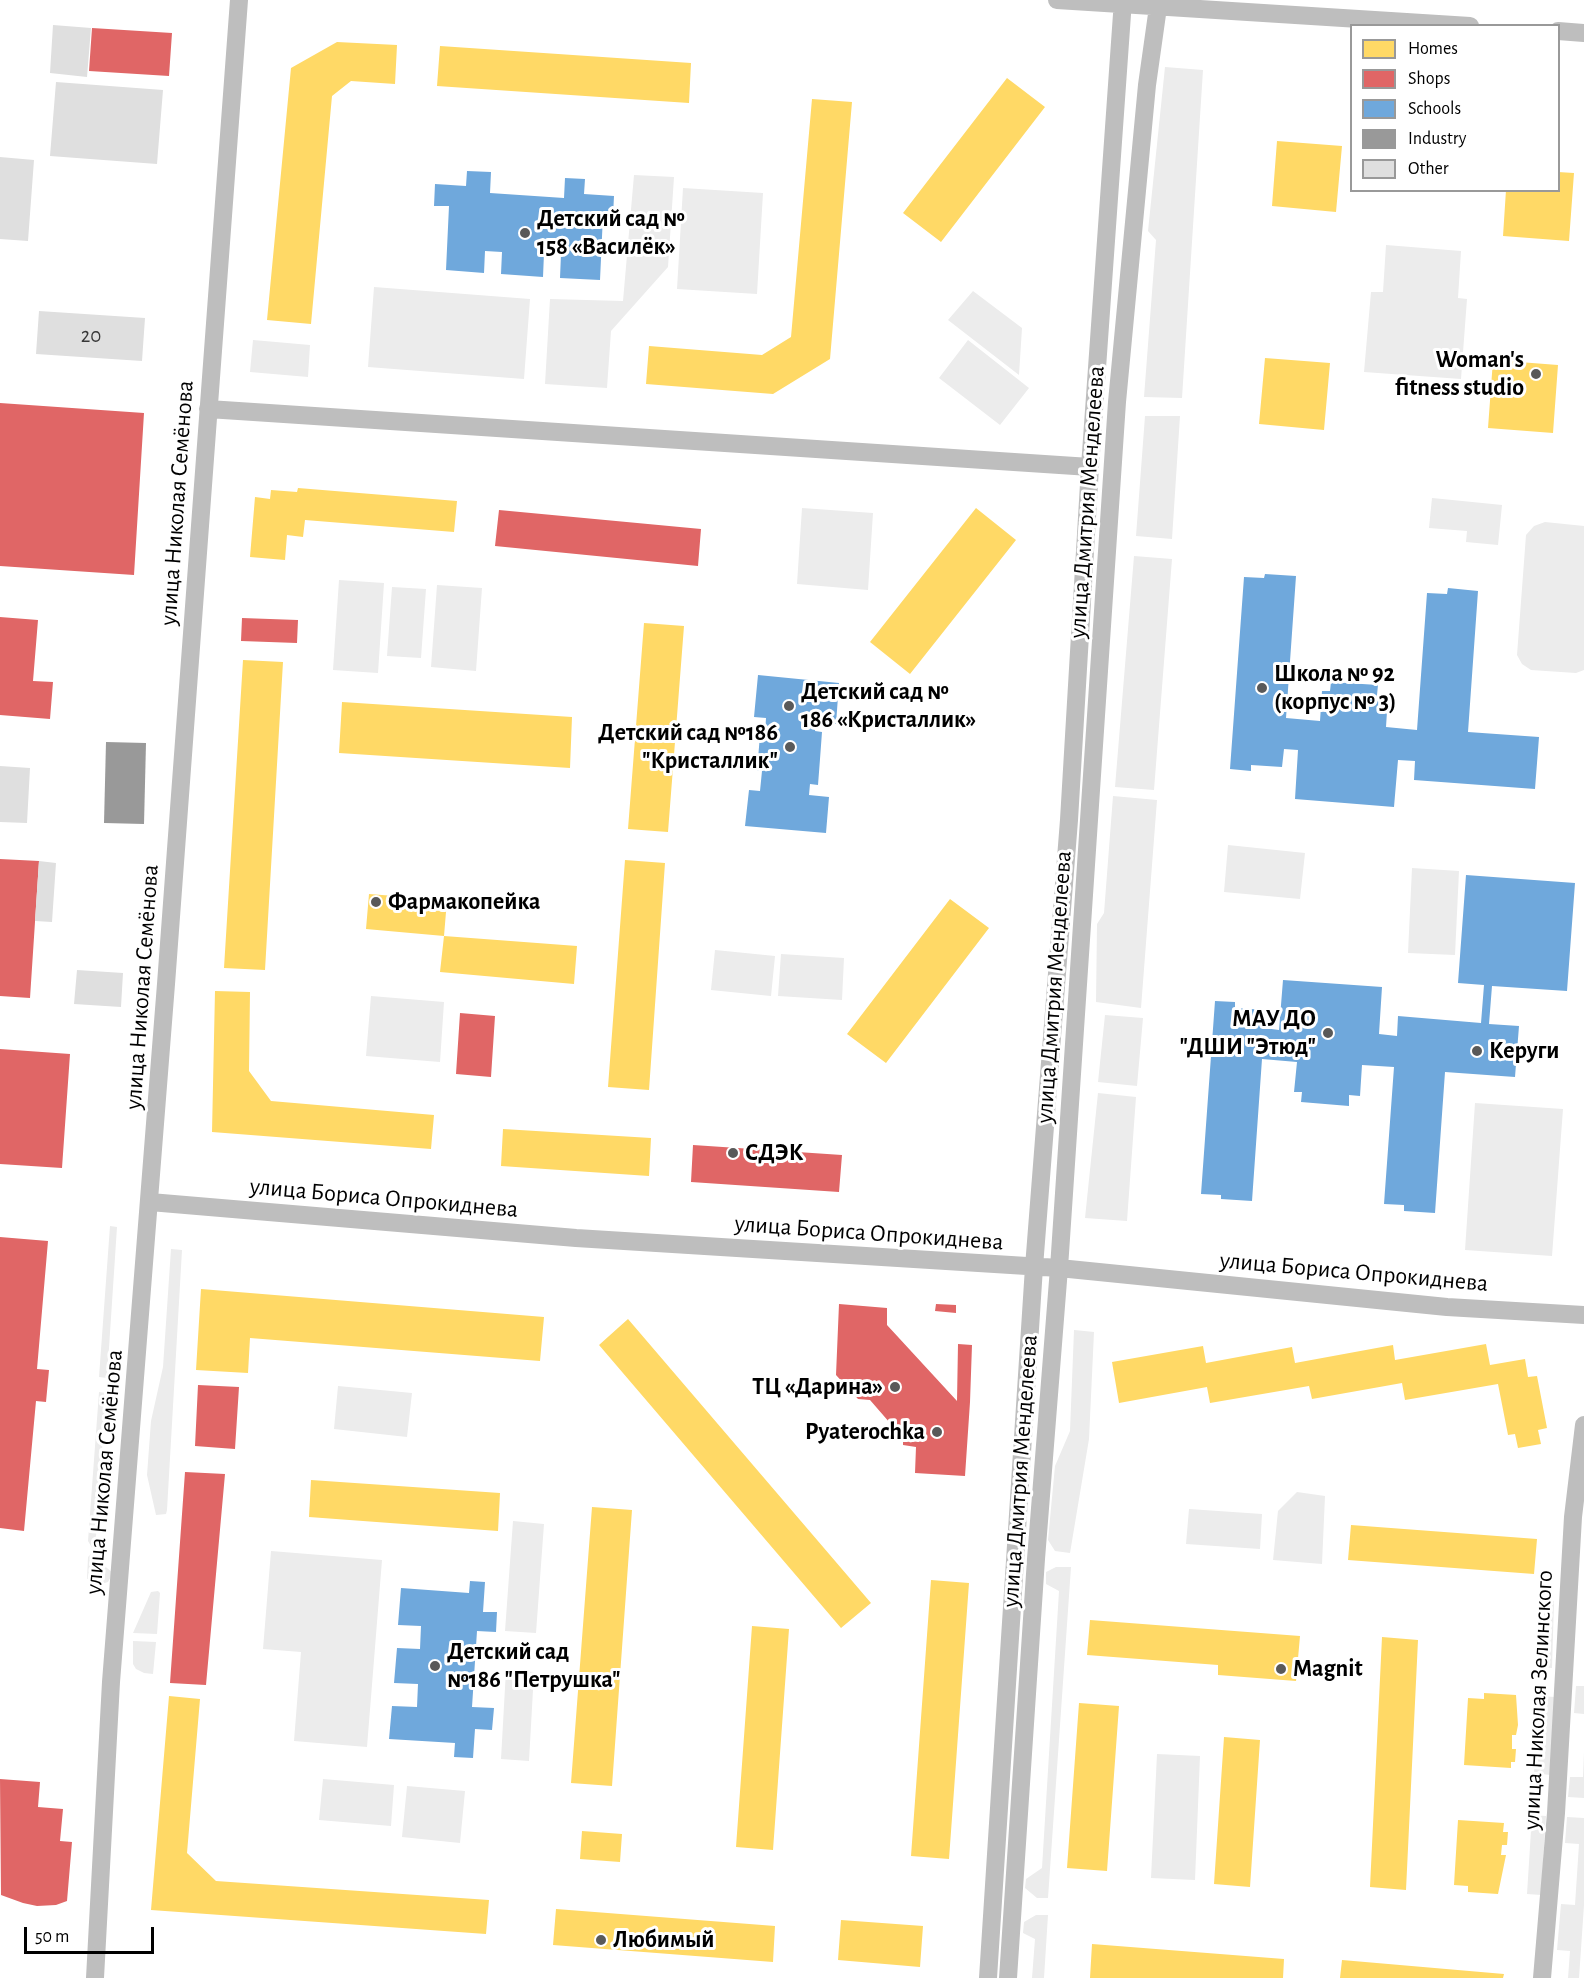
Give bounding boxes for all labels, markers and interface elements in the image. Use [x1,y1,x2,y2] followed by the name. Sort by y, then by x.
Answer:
[1350,24,1560,192] legend
[1408,40,1458,58] text: Homes
[1408,70,1450,88] text: Shops
[1408,100,1461,118] text: Schools
[1408,130,1467,148] text: Industry
[1408,160,1449,178] text: Other
[537,205,685,261] place label: Детский сад № 158 «Василёк»
[518,226,532,240] marker: Детский сад № 158 «Василёк»
[81,323,101,349] house number: 20
[1395,346,1524,402] place label: Woman's fitness studio
[1063,365,1111,639] street label: улица Дмитрия Менделеева
[1529,367,1543,381] marker: Woman's fitness studio
[154,380,200,626] street label: улица Николая Семёнова
[1274,660,1396,716] place label: Школа № 92 (корпус № 3)
[801,678,976,734] place label: Детский сад № 186 «Кристаллик»
[1255,681,1269,695] marker: Школа № 92 (корпус № 3)
[782,699,796,713] marker: Детский сад № 186 «Кристаллик»
[598,719,778,775] place label: Детский сад №186 "Кристаллик"
[783,740,797,754] marker: Детский сад №186 "Кристаллик"
[1030,850,1078,1124] street label: улица Дмитрия Менделеева
[119,864,165,1110] street label: улица Николая Семёнова
[388,888,540,916] place label: Фармакопейка
[369,895,383,909] marker: Фармакопейка
[1180,1005,1316,1061] place label: МАУ ДО "ДШИ "Этюд"
[1321,1026,1335,1040] marker: МАУ ДО "ДШИ "Этюд"
[1489,1037,1560,1065] place label: Керуги
[1470,1044,1484,1058] marker: Керуги
[745,1139,803,1167] place label: СДЭК
[726,1146,740,1160] marker: СДЭК
[249,1172,519,1224] street label: улица Бориса Опрокиднева
[734,1209,1004,1257] street label: улица Бориса Опрокиднева
[1219,1246,1489,1298] street label: улица Бориса Опрокиднева
[996,1334,1044,1608] street label: улица Дмитрия Менделеева
[79,1348,129,1596] street label: улица Николая Семёнова
[752,1373,883,1401] place label: ТЦ «Дарина»
[888,1380,902,1394] marker: ТЦ «Дарина»
[805,1418,925,1446] place label: Pyaterochka
[930,1425,944,1439] marker: Pyaterochka
[1517,1569,1559,1831] street label: улица Николая Зелинского
[447,1638,621,1694] place label: Детский сад №186 "Петрушка"
[1293,1655,1363,1683] place label: Magnit
[428,1659,442,1673] marker: Детский сад №186 "Петрушка"
[1274,1662,1288,1676] marker: Magnit
[27,1915,158,1953] scale bar
[613,1926,714,1954] place label: Любимый
[35,1928,69,1946] text: 50 m
[594,1933,608,1947] marker: Любимый

